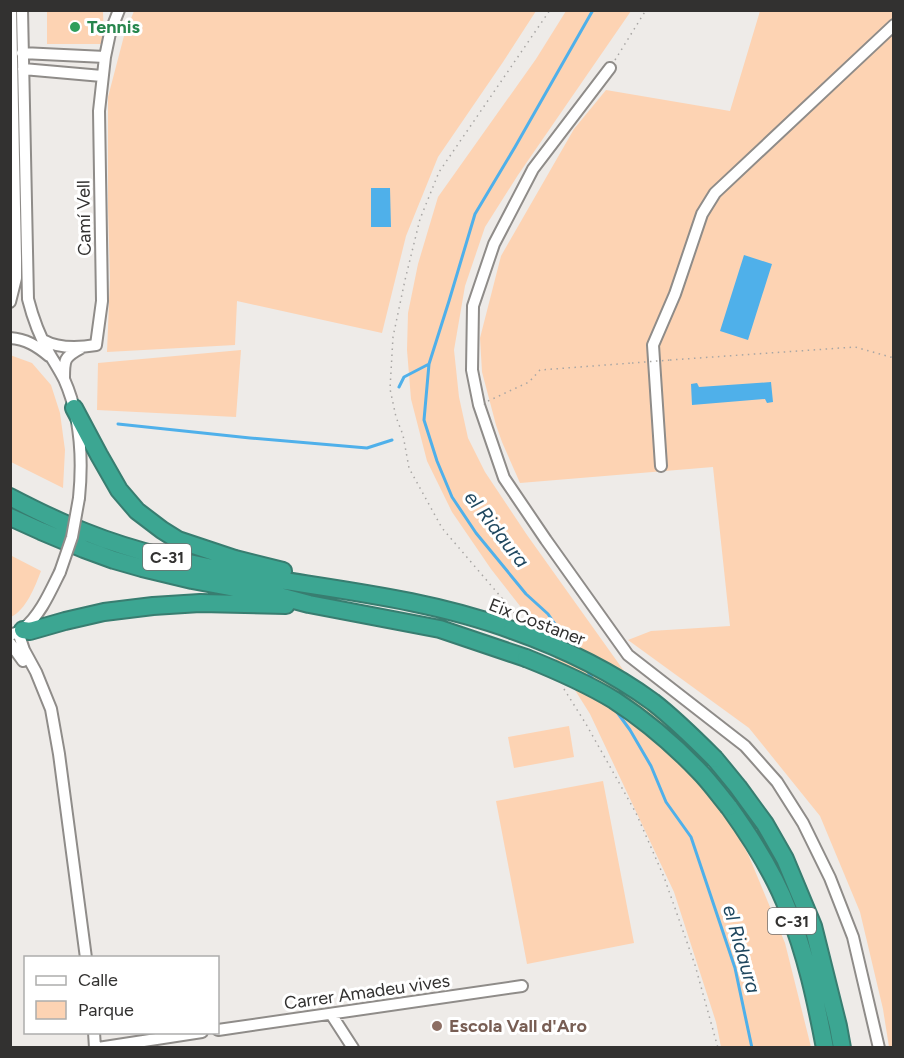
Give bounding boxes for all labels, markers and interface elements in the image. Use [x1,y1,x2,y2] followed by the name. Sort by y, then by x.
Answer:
[87,16,140,38] place label: Tennis
[68,20,82,34] marker: Tennis
[72,180,96,256] street label: Camí Vell
[460,486,535,572] water label: el Ridaura
[143,544,191,570] road number: C-31
[486,594,588,650] street label: Eix Costaner
[718,902,766,996] water label: el Ridaura
[768,908,816,934] road number: C-31
[24,956,219,1034] legend
[78,969,118,991] text: Calle
[283,969,451,1015] street label: Carrer Amadeu vives
[78,999,134,1021] text: Parque
[449,1015,587,1037] place label: Escola Vall d'Aro
[430,1019,444,1033] marker: Escola Vall d'Aro

